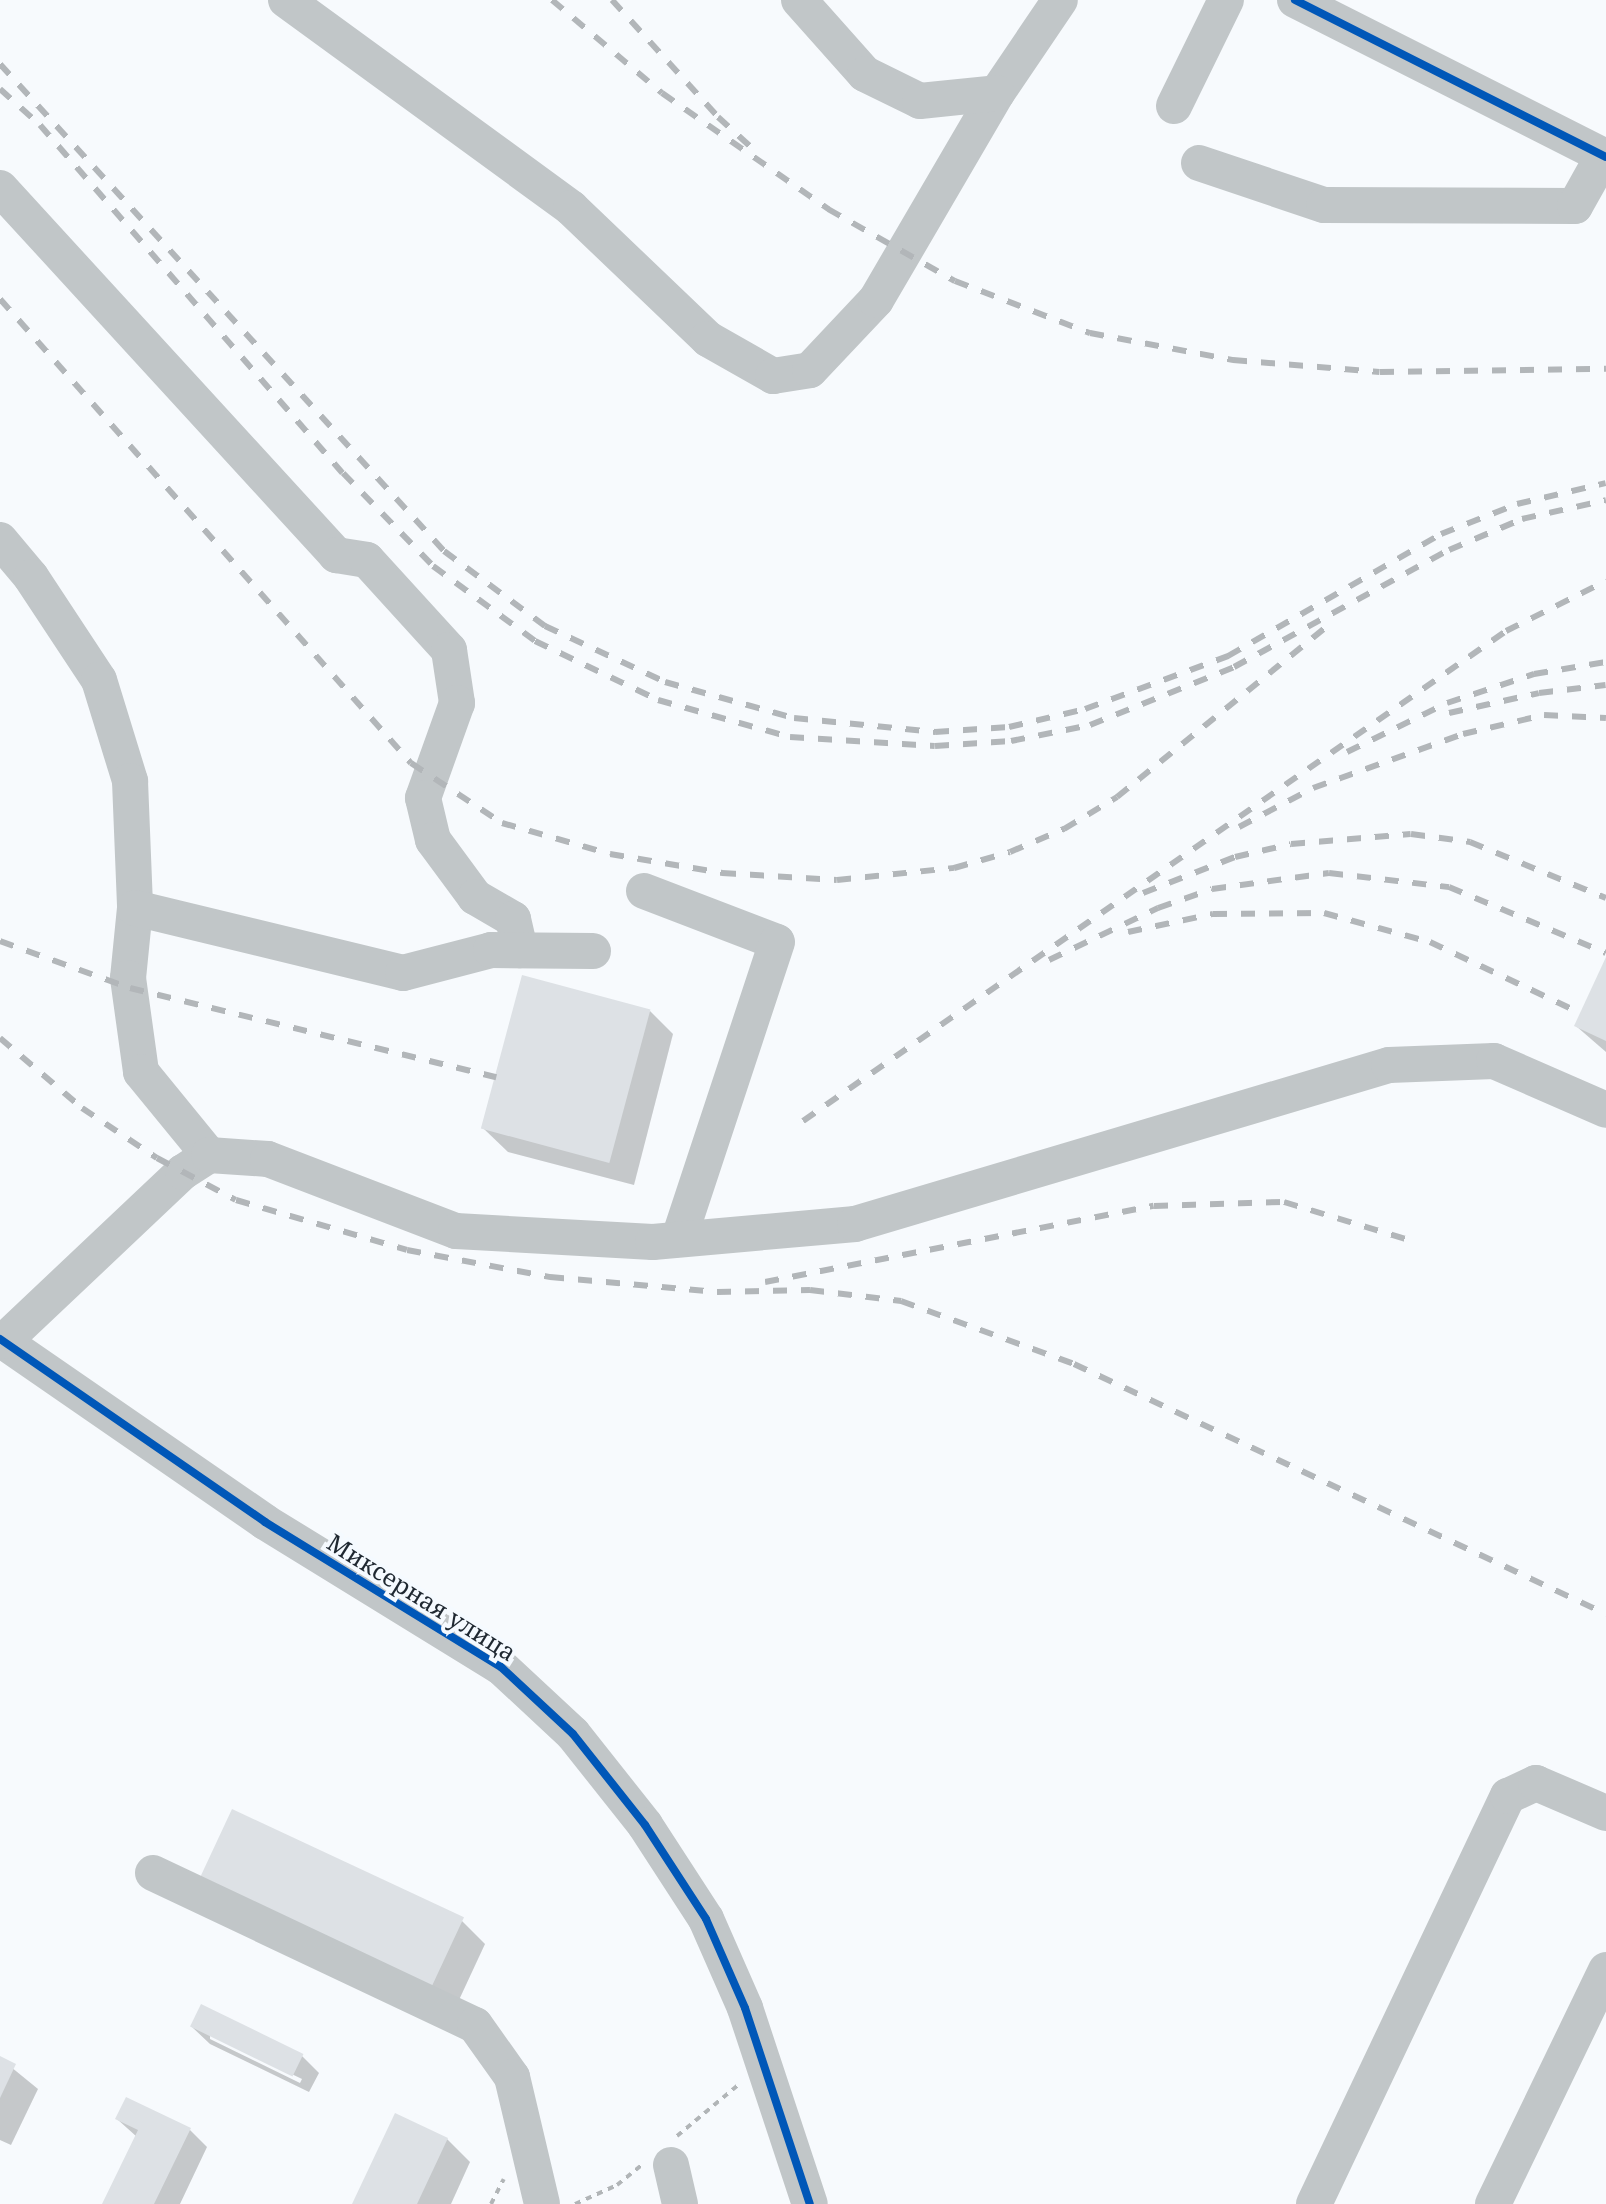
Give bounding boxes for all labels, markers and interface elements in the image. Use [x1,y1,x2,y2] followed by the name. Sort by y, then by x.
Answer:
[322,1527,522,1667] street label: Миксерная улица

